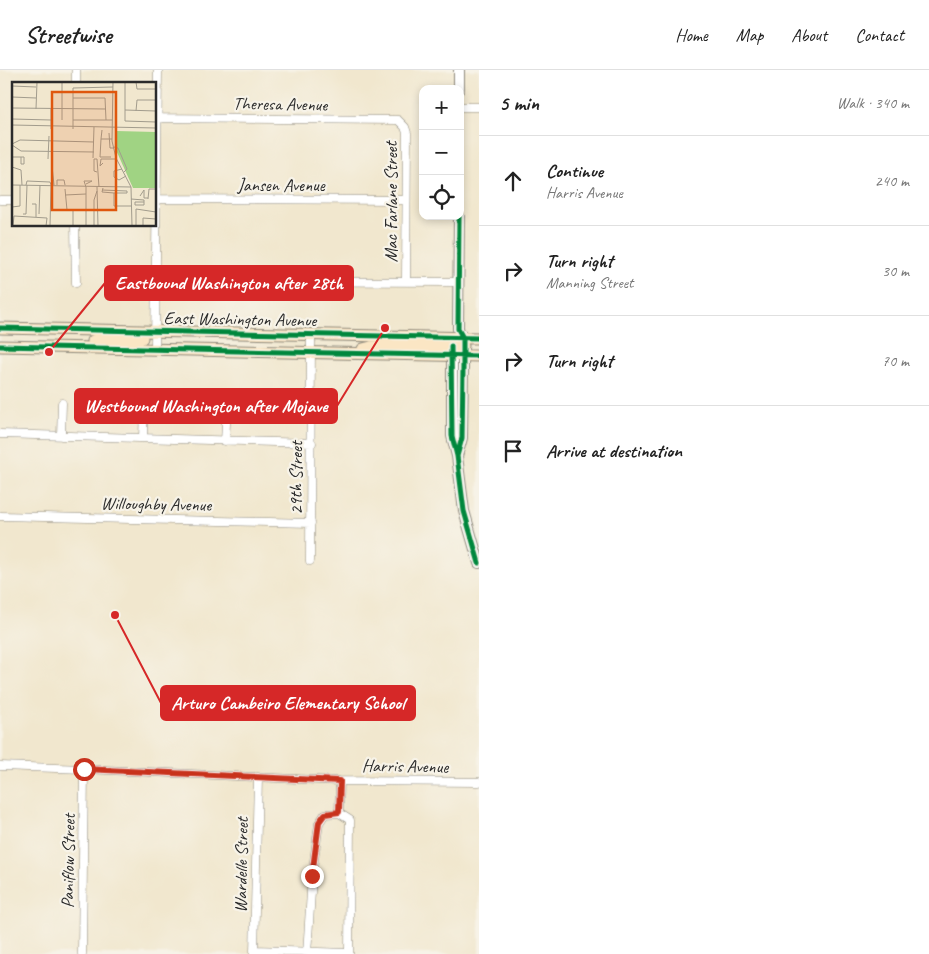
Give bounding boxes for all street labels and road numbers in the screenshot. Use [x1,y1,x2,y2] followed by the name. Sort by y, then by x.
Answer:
[233,92,329,116] street label: Theresa Avenue
[380,140,402,262] street label: Mac Farlane Street
[236,174,326,196] street label: Jansen Avenue
[164,307,318,331] street label: East Washington Avenue
[285,439,307,515] street label: 29th Street
[101,492,213,516] street label: Willoughby Avenue
[362,754,449,778] street label: Harris Avenue
[56,812,80,908] street label: Paniflow Street
[229,815,253,913] street label: Wardelle Street

